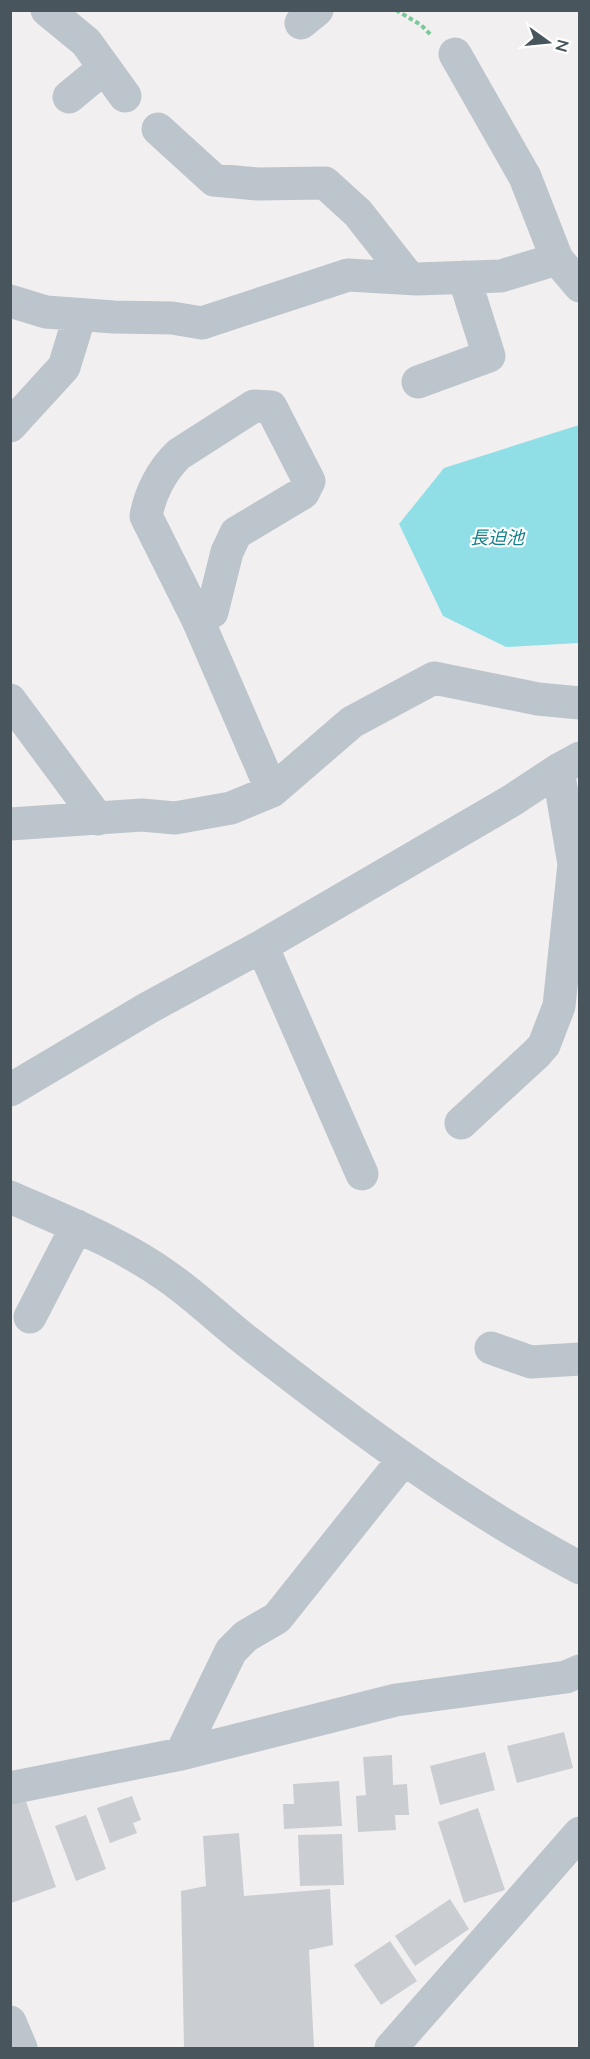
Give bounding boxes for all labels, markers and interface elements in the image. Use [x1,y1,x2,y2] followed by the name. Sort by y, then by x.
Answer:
[518,12,578,72] north arrow
[551,37,574,54] text: N
[470,526,526,549] water label: 長迫池

